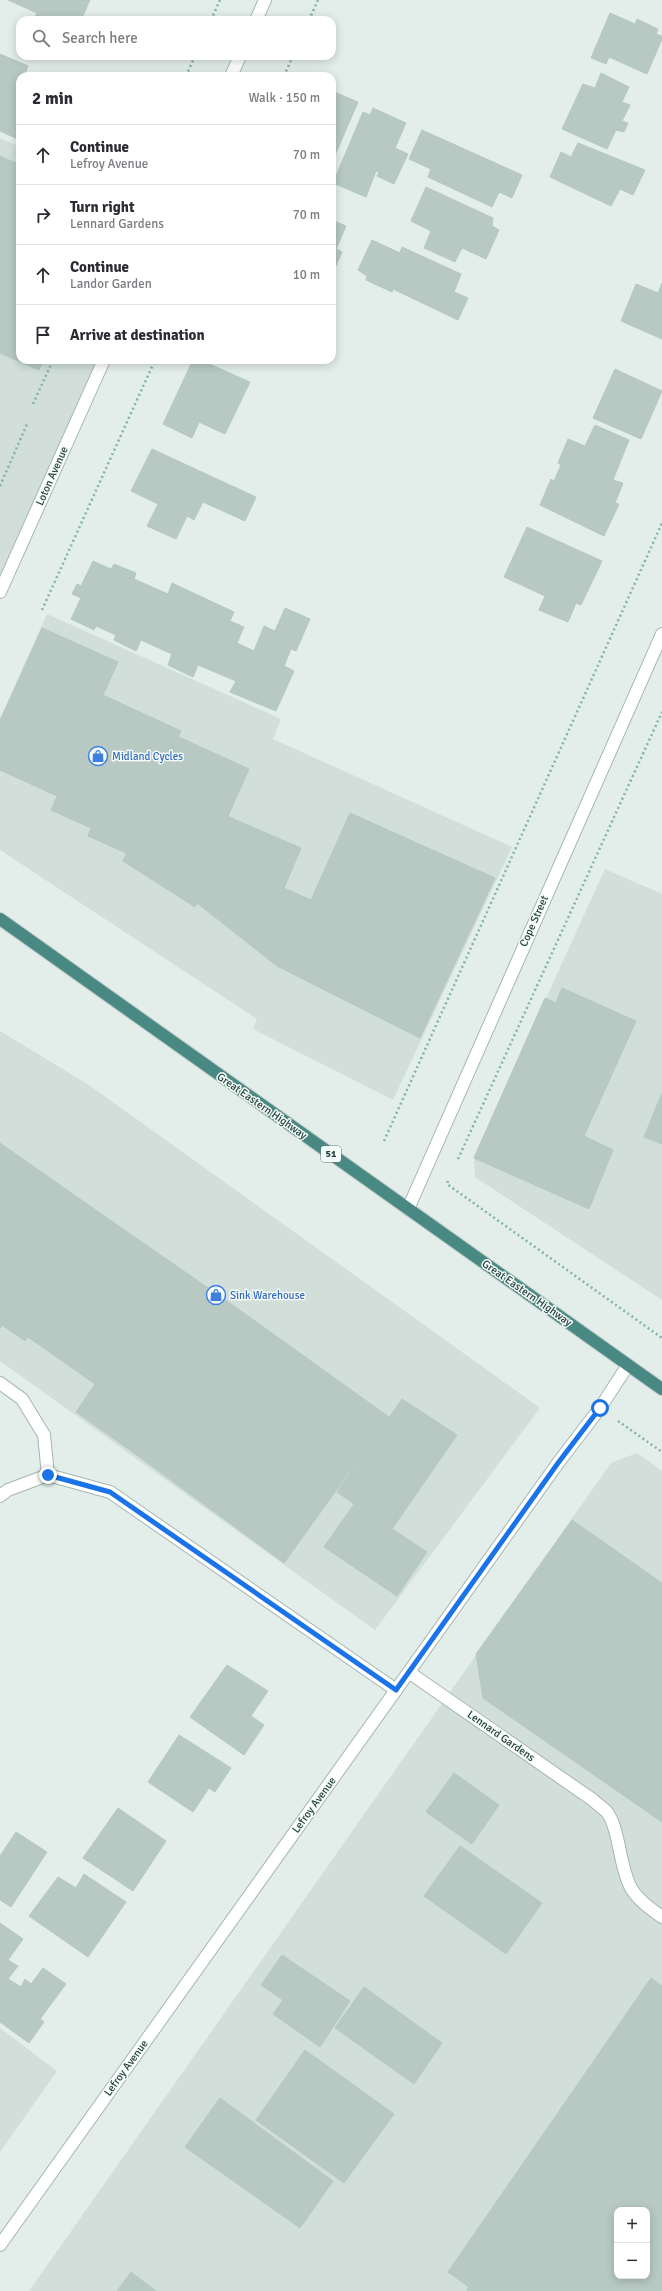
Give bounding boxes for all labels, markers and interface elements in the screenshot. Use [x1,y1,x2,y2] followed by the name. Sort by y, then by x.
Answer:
[16,16,336,60] search box
[30,27,52,49] icon: search
[62,29,138,47] text: Search here
[32,88,73,109] text: 2 min
[249,90,320,106] text: Walk · 150 m
[70,138,129,156] text: Continue
[32,144,54,166] icon: ahead
[293,147,320,163] text: 70 m
[70,156,148,172] text: Lefroy Avenue
[70,198,135,216] text: Turn right
[32,204,54,226] icon: right
[293,207,320,223] text: 70 m
[70,216,164,232] text: Lennard Gardens
[70,258,129,276] text: Continue
[32,264,54,286] icon: ahead
[293,267,320,283] text: 10 m
[70,276,152,292] text: Landor Garden
[32,324,54,346] icon: arrive
[70,326,205,344] text: Arrive at destination
[33,444,71,508] street label: Loton Avenue
[87,745,109,767] shop icon: Midland Cycles
[112,750,183,763] place label: Midland Cycles
[517,893,551,949] street label: Cope Street
[215,1070,310,1142] street label: Great Eastern Highway
[321,1146,341,1162] road number: 51
[480,1257,575,1329] street label: Great Eastern Highway
[205,1284,227,1306] shop icon: Sink Warehouse
[230,1289,305,1302] place label: Sink Warehouse
[591,1399,609,1417] route start
[39,1466,57,1484] route end
[465,1708,537,1764] street label: Lennard Gardens
[289,1774,339,1836] street label: Lefroy Avenue
[101,2037,151,2099] street label: Lefroy Avenue
[614,2207,650,2279] map controls
[614,2207,650,2243] button: +
[614,2243,650,2279] button: −

